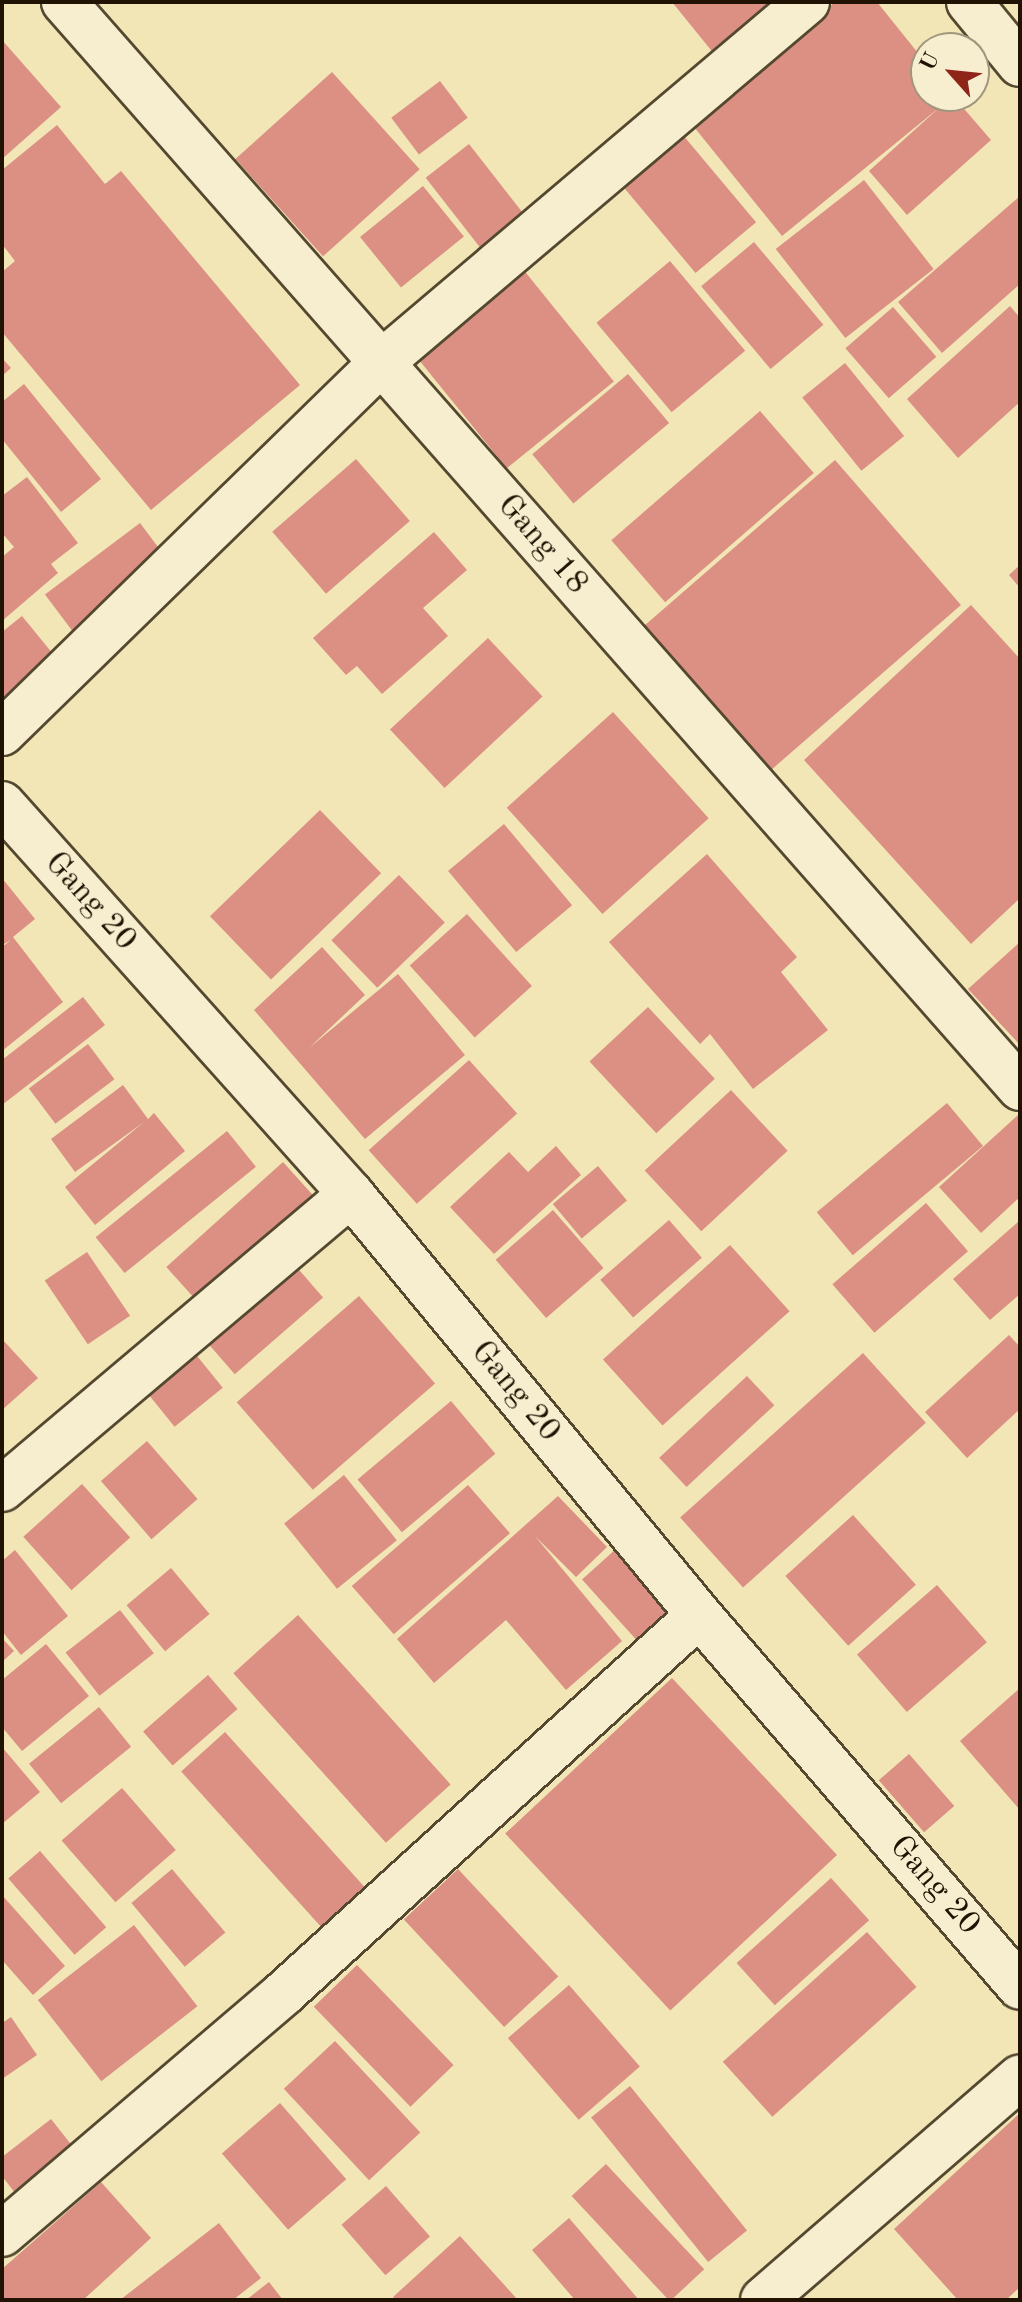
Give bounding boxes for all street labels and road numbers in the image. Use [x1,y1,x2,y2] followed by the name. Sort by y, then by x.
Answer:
[488,487,596,603] street label: Gang 18
[36,845,144,959] street label: Gang 20
[462,1334,568,1450] street label: Gang 20
[880,1828,988,1944] street label: Gang 20

